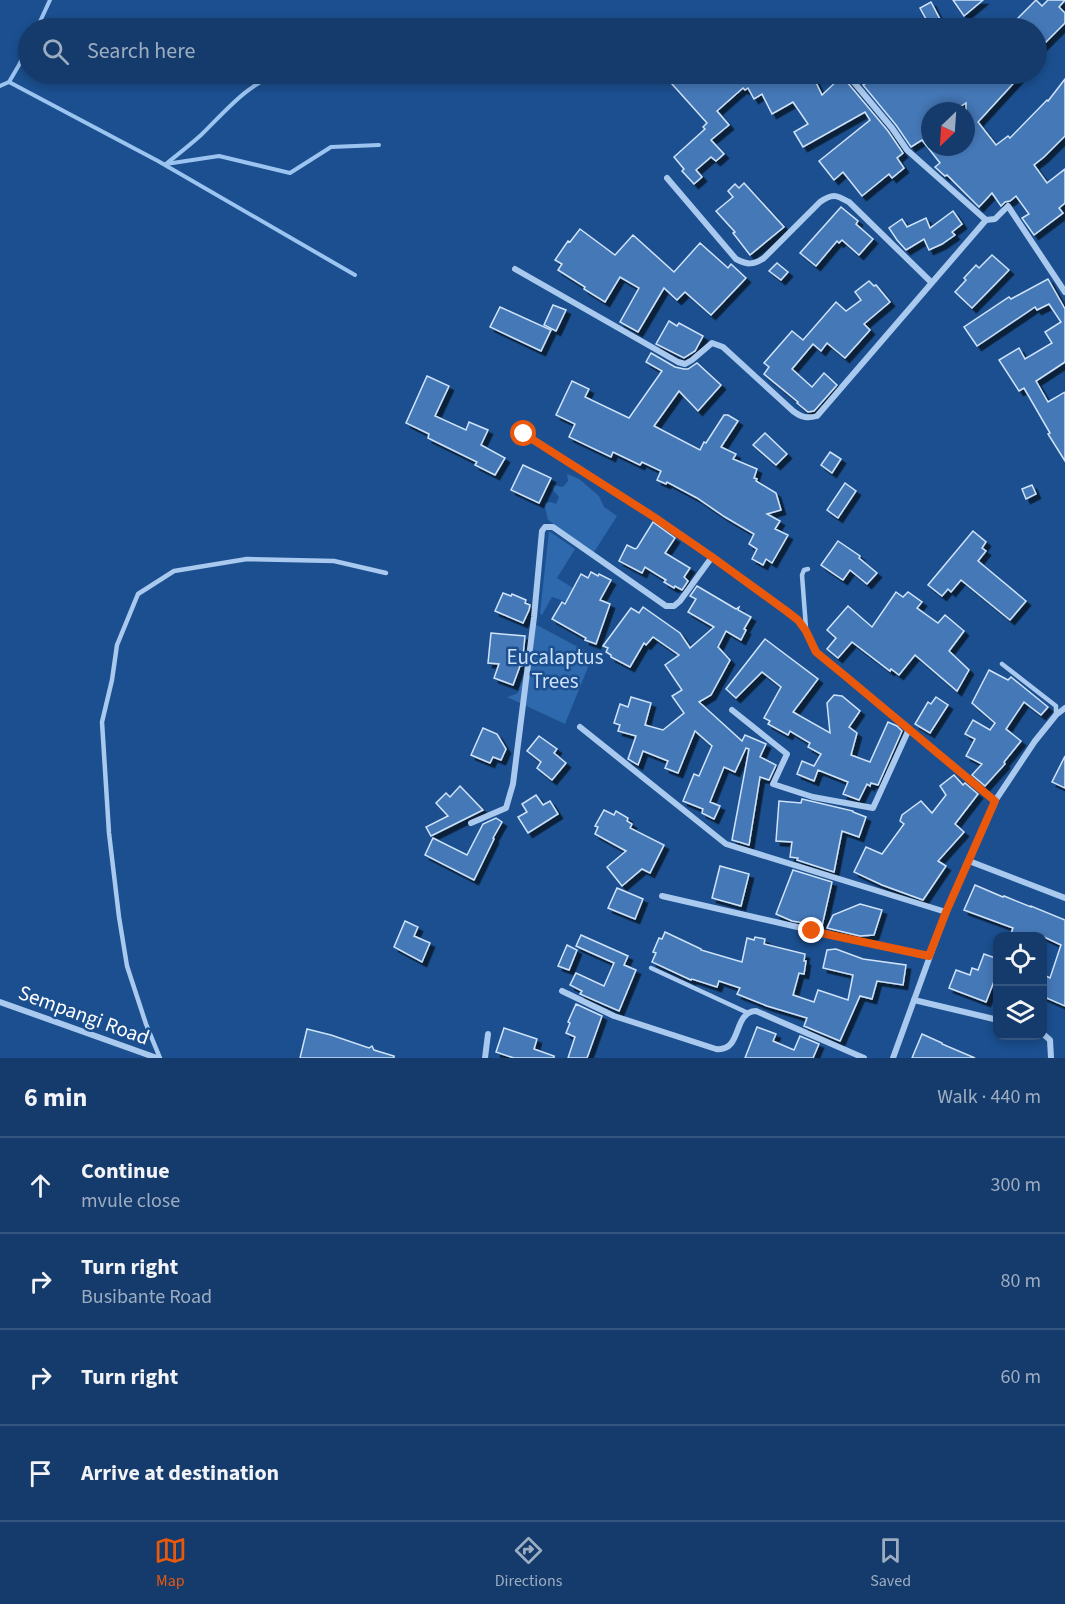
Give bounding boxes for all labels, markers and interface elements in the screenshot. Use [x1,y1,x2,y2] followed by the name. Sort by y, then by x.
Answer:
[18,18,1047,84] search box
[39,35,72,68] icon: search
[87,35,195,67] text: Search here
[921,102,975,156] north arrow
[510,420,536,446] route start
[507,642,604,696] park label: Eucalaptus Trees
[798,917,824,943] route end
[993,932,1047,1040] map controls
[993,932,1047,986] button: locate
[14,977,154,1053] street label: Sempangi Road
[993,986,1047,1040] button: layers
[24,1079,87,1116] text: 6 min
[937,1083,1041,1111] text: Walk · 440 m
[81,1155,170,1187] text: Continue
[24,1169,57,1202] icon: ahead
[991,1171,1041,1199] text: 300 m
[81,1187,180,1215] text: mvule close
[81,1251,178,1283] text: Turn right
[24,1265,57,1298] icon: right
[1001,1267,1041,1295] text: 80 m
[81,1283,212,1311] text: Busibante Road
[24,1361,57,1394] icon: right
[81,1361,178,1393] text: Turn right
[1001,1363,1041,1391] text: 60 m
[24,1457,57,1490] icon: arrive
[81,1457,279,1489] text: Arrive at destination
[154,1534,187,1592] tab: Map
[495,1534,562,1592] tab: Directions
[870,1534,911,1592] tab: Saved

